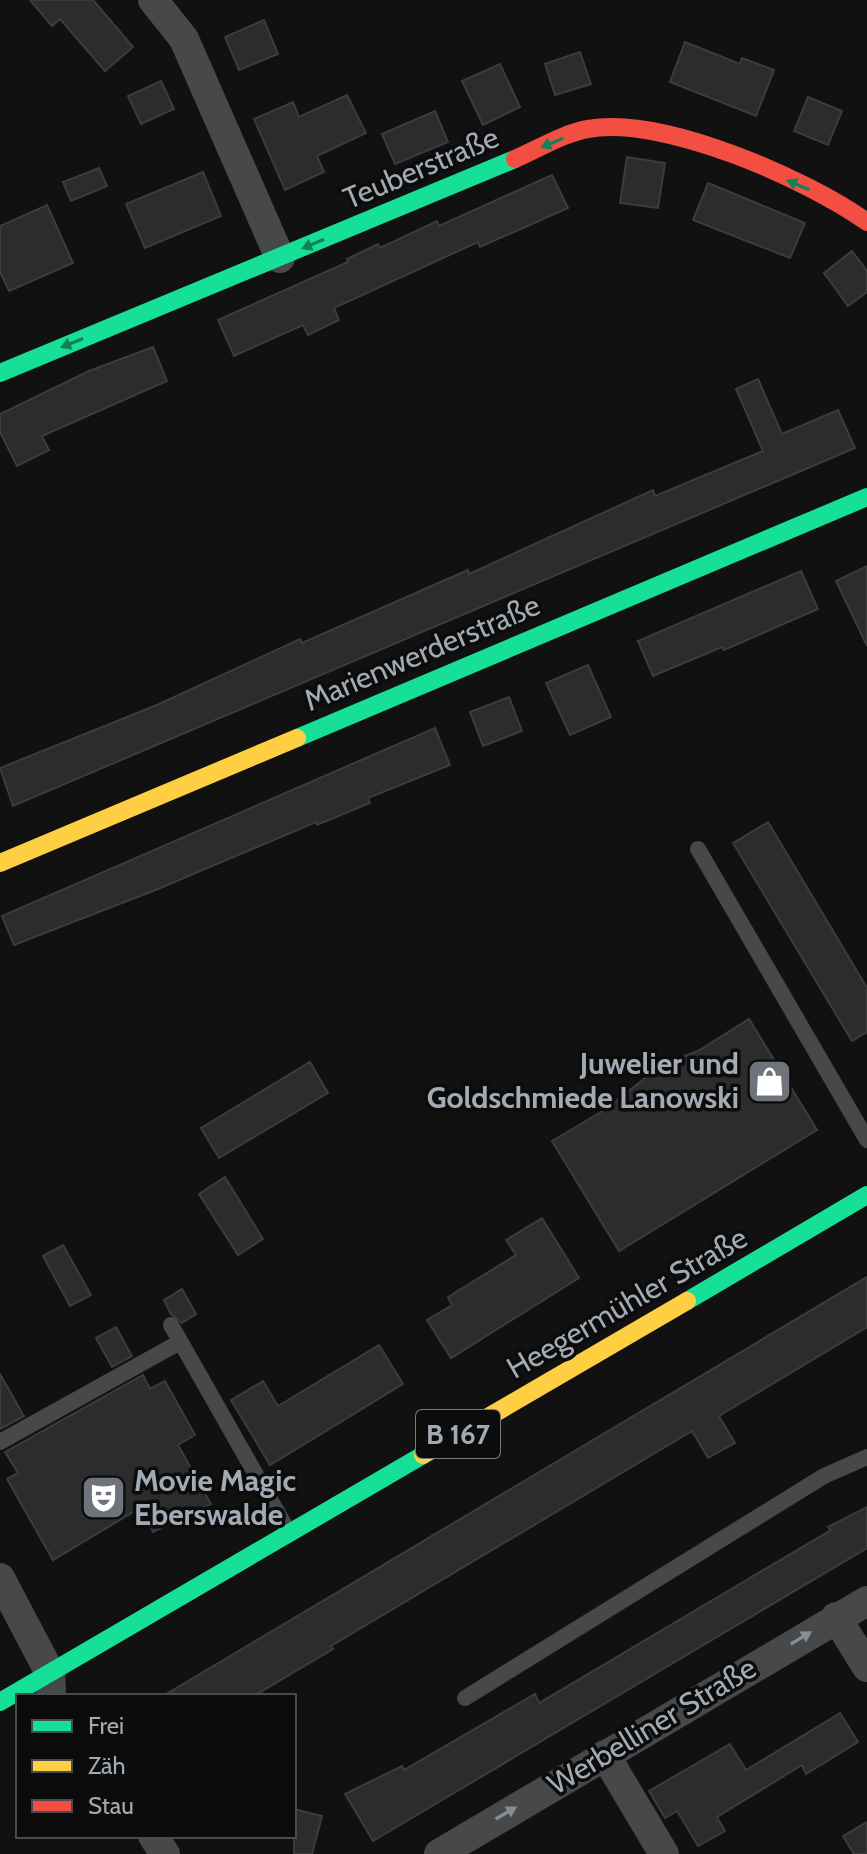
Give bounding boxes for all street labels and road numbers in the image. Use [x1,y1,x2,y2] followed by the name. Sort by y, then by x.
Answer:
[338,118,504,217] street label: Teuberstraße
[298,586,545,719] street label: Marienwerderstraße
[500,1219,754,1386] street label: Heegermühler Straße
[416,1410,500,1458] road number: B 167
[541,1649,763,1802] street label: Werbelliner Straße

